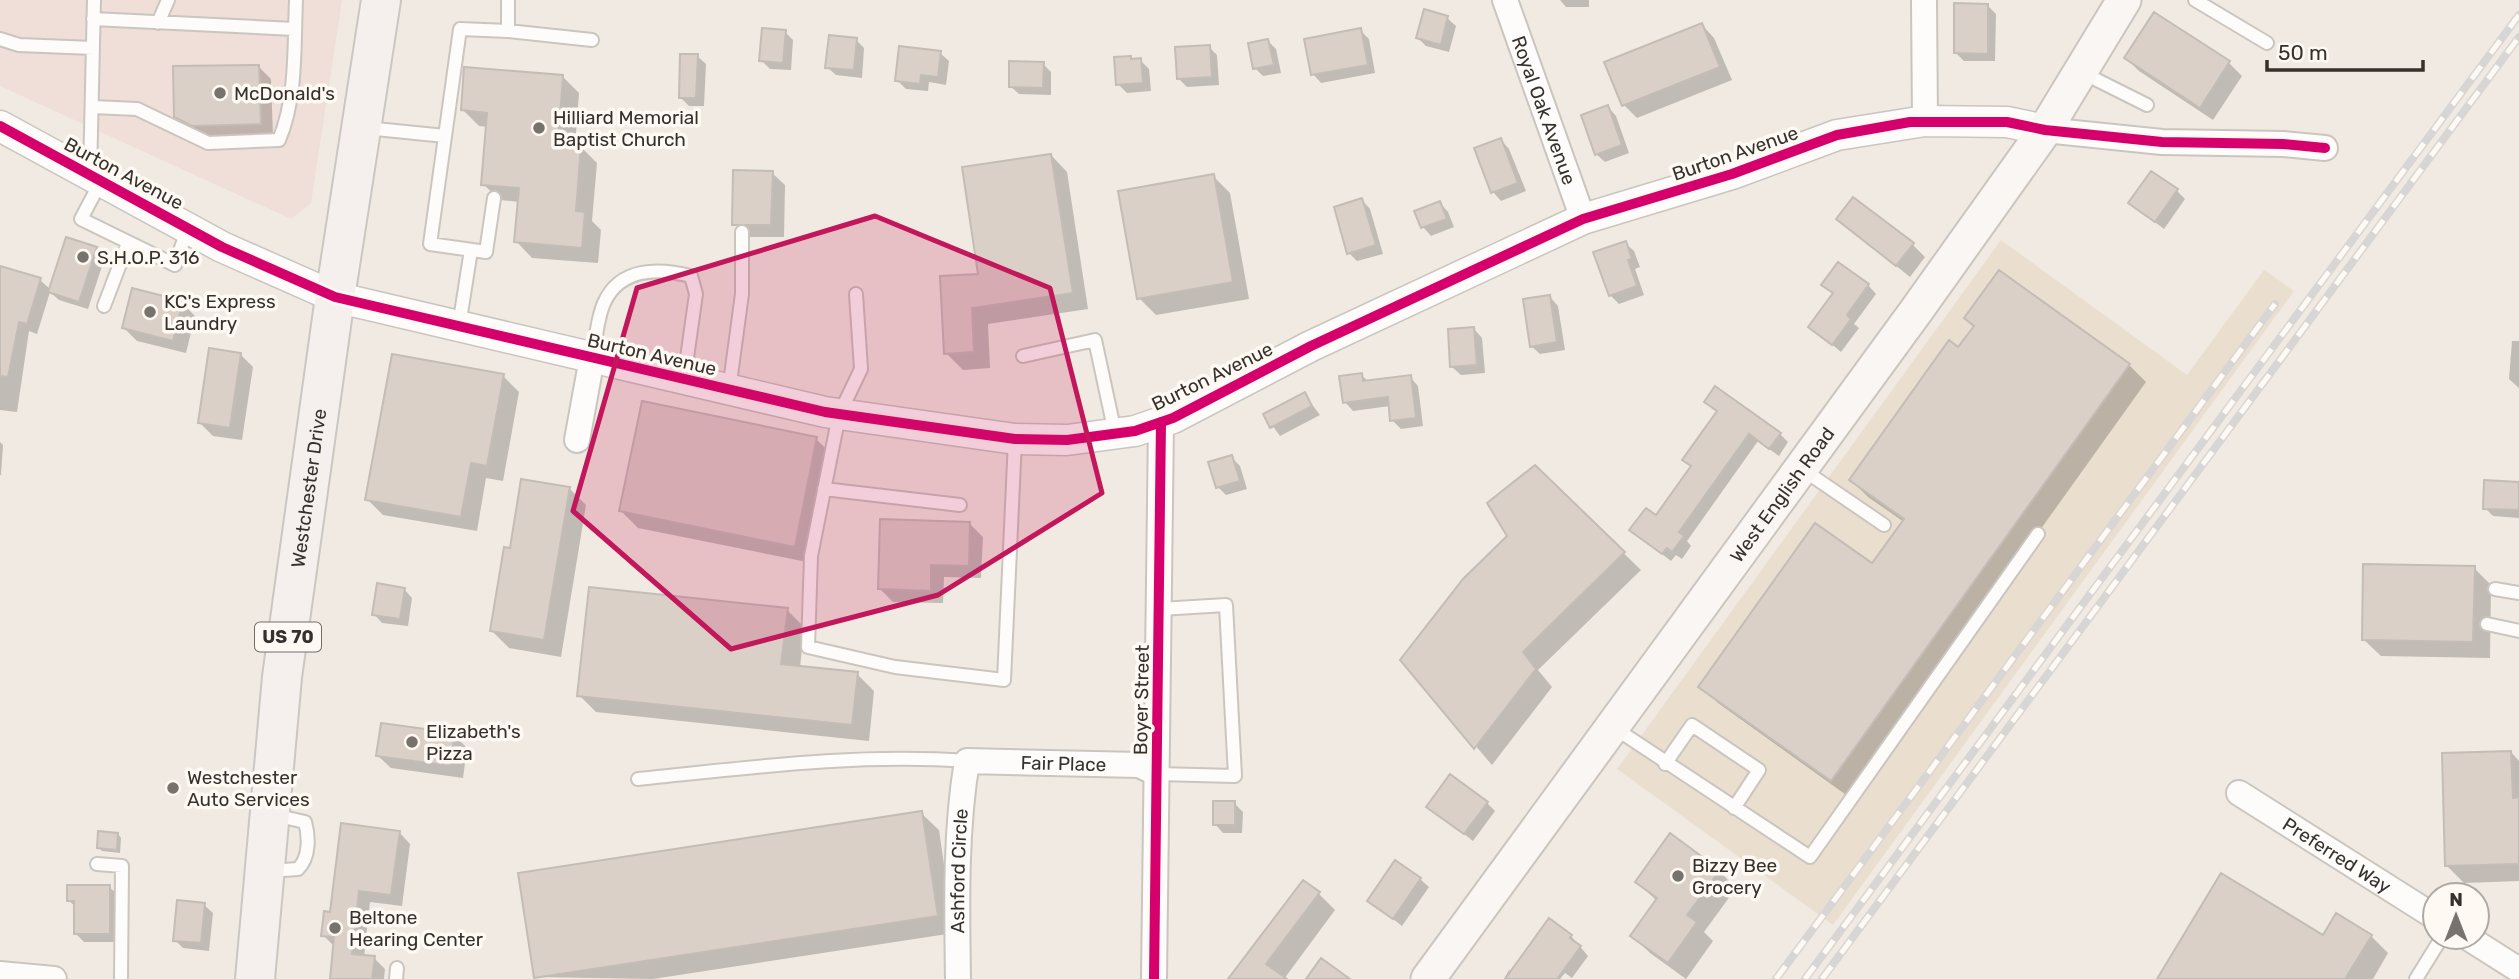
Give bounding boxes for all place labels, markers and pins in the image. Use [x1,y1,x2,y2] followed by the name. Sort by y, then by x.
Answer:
[234,82,335,105] place label: McDonald's
[212,85,228,101] marker: McDonald's
[553,106,699,151] place label: Hilliard Memorial Baptist Church
[531,120,547,136] marker: Hilliard Memorial Baptist Church
[97,246,200,269] place label: S.H.O.P. 316
[75,249,91,265] marker: S.H.O.P. 316
[164,290,276,335] place label: KC's Express Laundry
[142,304,158,320] marker: KC's Express Laundry
[426,720,521,765] place label: Elizabeth's Pizza
[404,734,420,750] marker: Elizabeth's Pizza
[187,766,310,811] place label: Westchester Auto Services
[165,780,181,796] marker: Westchester Auto Services
[1692,854,1777,899] place label: Bizzy Bee Grocery
[1670,868,1686,884] marker: Bizzy Bee Grocery
[349,906,484,951] place label: Beltone Hearing Center
[327,920,343,936] marker: Beltone Hearing Center

